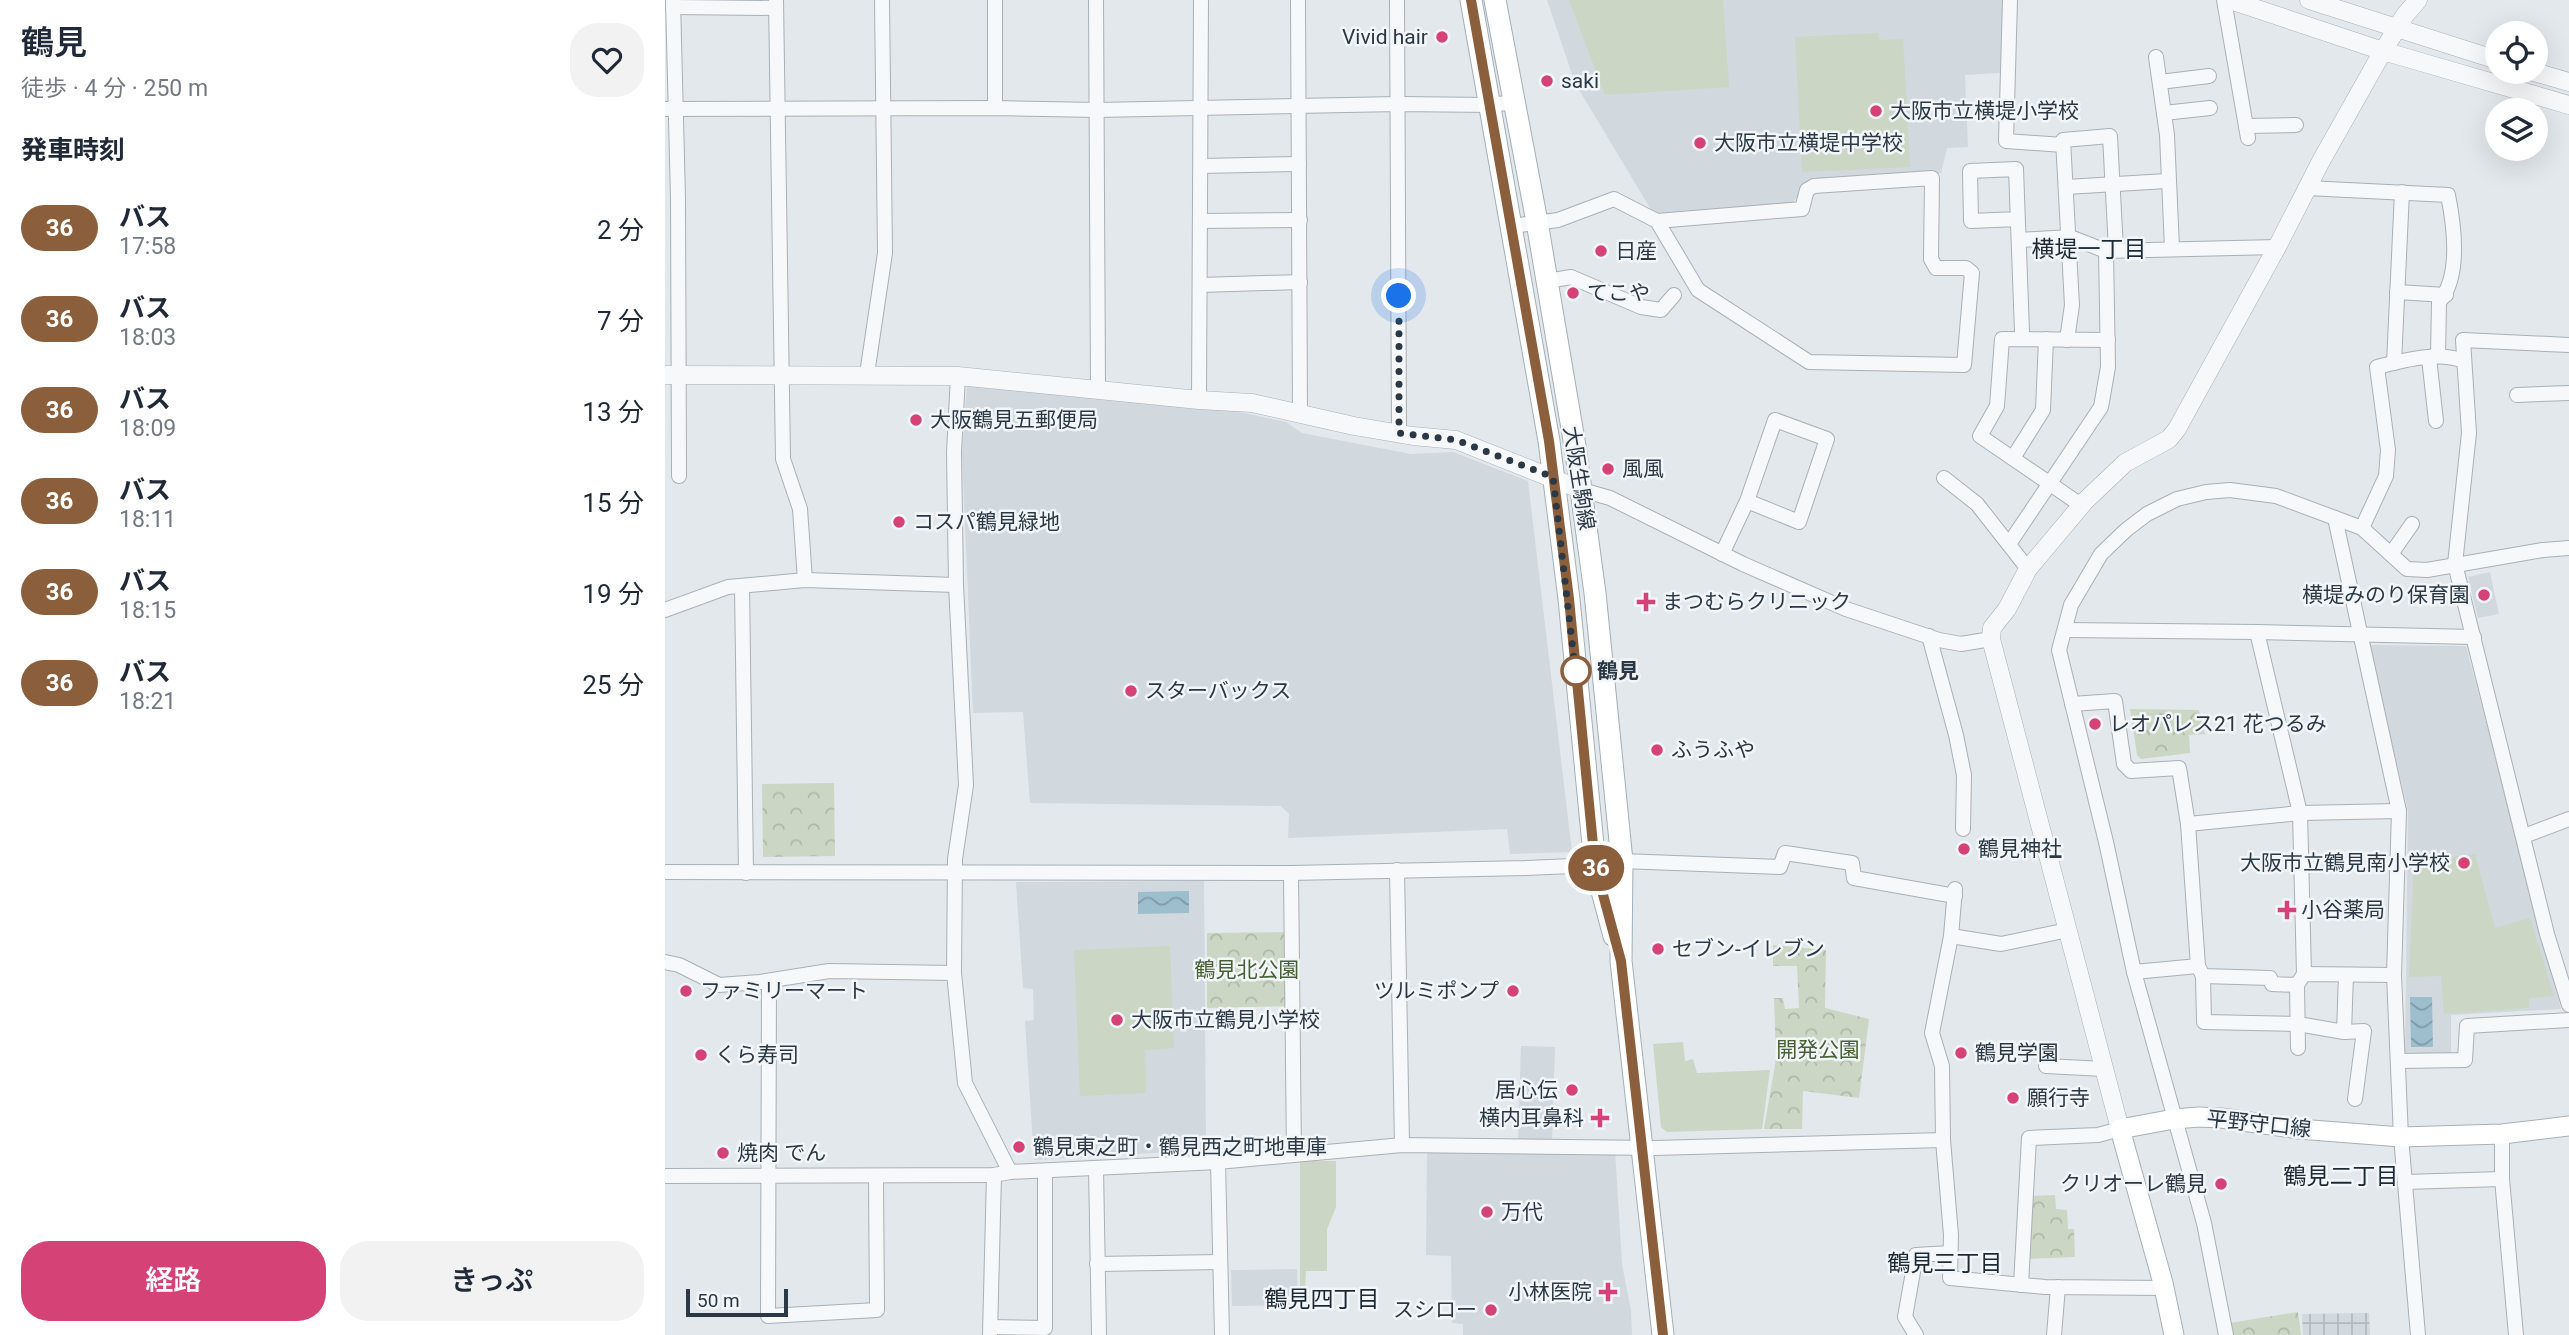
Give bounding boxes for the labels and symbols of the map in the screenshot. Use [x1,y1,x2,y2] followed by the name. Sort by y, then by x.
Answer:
[1342,25,1428,49] place label: Vivid hair
[1434,29,1450,45] marker: Vivid hair
[1561,69,1599,93] place label: saki
[1539,73,1555,89] marker: saki
[1890,99,2079,123] place label: 大阪市立横堤小学校
[1868,103,1884,119] marker: 大阪市立横堤小学校
[1714,131,1903,155] place label: 大阪市立横堤中学校
[1692,135,1708,151] marker: 大阪市立横堤中学校
[2032,236,2147,263] district label: 横堤一丁目
[1615,239,1657,263] place label: 日産
[1593,243,1609,259] marker: 日産
[1381,278,1416,313] your location
[1587,281,1650,305] place label: てこや
[1565,285,1581,301] marker: てこや
[930,408,1098,432] place label: 大阪鶴見五郵便局
[908,412,924,428] marker: 大阪鶴見五郵便局
[1559,424,1599,532] street label: 大阪生駒線
[1622,457,1664,481] place label: 風風
[1600,461,1616,477] marker: 風風
[913,510,1060,534] place label: コスパ鶴見緑地
[891,514,907,530] marker: コスパ鶴見緑地
[2302,583,2470,607] place label: 横堤みのり保育園
[2476,587,2492,603] marker: 横堤みのり保育園
[1662,590,1851,614] place label: まつむらクリニック
[1636,592,1656,612] marker: まつむらクリニック
[1561,656,1591,686] marker: 鶴見
[1597,659,1639,683] place label: 鶴見
[1145,679,1291,703] place label: スターバックス
[1123,683,1139,699] marker: スターバックス
[2109,712,2327,736] place label: レオパレス21 花つるみ
[2087,716,2103,732] marker: レオパレス21 花つるみ
[1671,738,1755,762] place label: ふうふや
[1649,742,1665,758] marker: ふうふや
[1978,837,2062,861] place label: 鶴見神社
[1956,841,1972,857] marker: 鶴見神社
[1565,845,1627,891] line badge: 36
[2240,851,2450,875] place label: 大阪市立鶴見南小学校
[2456,855,2472,871] marker: 大阪市立鶴見南小学校
[2301,898,2385,922] place label: 小谷薬局
[2279,902,2295,918] marker: 小谷薬局
[1672,937,1825,961] place label: セブン-イレブン
[1650,941,1666,957] marker: セブン-イレブン
[1195,958,1300,982] park label: 鶴見北公園
[700,979,868,1003] place label: ファミリーマート
[1374,979,1499,1003] place label: ツルミポンプ
[678,983,694,999] marker: ファミリーマート
[1505,983,1521,999] marker: ツルミポンプ
[1131,1008,1320,1032] place label: 大阪市立鶴見小学校
[1109,1012,1125,1028] marker: 大阪市立鶴見小学校
[1776,1038,1860,1062] park label: 開発公園
[1975,1041,2059,1065] place label: 鶴見学園
[715,1043,799,1067] place label: くら寿司
[1953,1045,1969,1061] marker: 鶴見学園
[693,1047,709,1063] marker: くら寿司
[1495,1078,1558,1102] place label: 居心伝
[1564,1082,1580,1098] marker: 居心伝
[2027,1086,2090,1110] place label: 願行寺
[2005,1090,2021,1106] marker: 願行寺
[1479,1106,1584,1130] place label: 横内耳鼻科
[2206,1107,2312,1141] street label: 平野守口線
[1590,1108,1610,1128] marker: 横内耳鼻科
[1033,1135,1327,1159] place label: 鶴見東之町・鶴見西之町地車庫
[1011,1139,1027,1155] marker: 鶴見東之町・鶴見西之町地車庫
[737,1141,826,1165] place label: 焼肉 でん
[715,1145,731,1161] marker: 焼肉 でん
[2284,1163,2399,1190] district label: 鶴見二丁目
[2060,1172,2207,1196] place label: クリオーレ鶴見
[2213,1176,2229,1192] marker: クリオーレ鶴見
[1501,1200,1543,1224] place label: 万代
[1479,1204,1495,1220] marker: 万代
[1888,1250,2003,1277] district label: 鶴見三丁目
[1508,1280,1592,1304] place label: 小林医院
[1598,1282,1618,1302] marker: 小林医院
[686,1286,787,1318] scale bar
[1265,1286,1380,1313] district label: 鶴見四丁目
[1393,1298,1477,1322] place label: スシロー
[1483,1302,1499,1318] marker: スシロー

